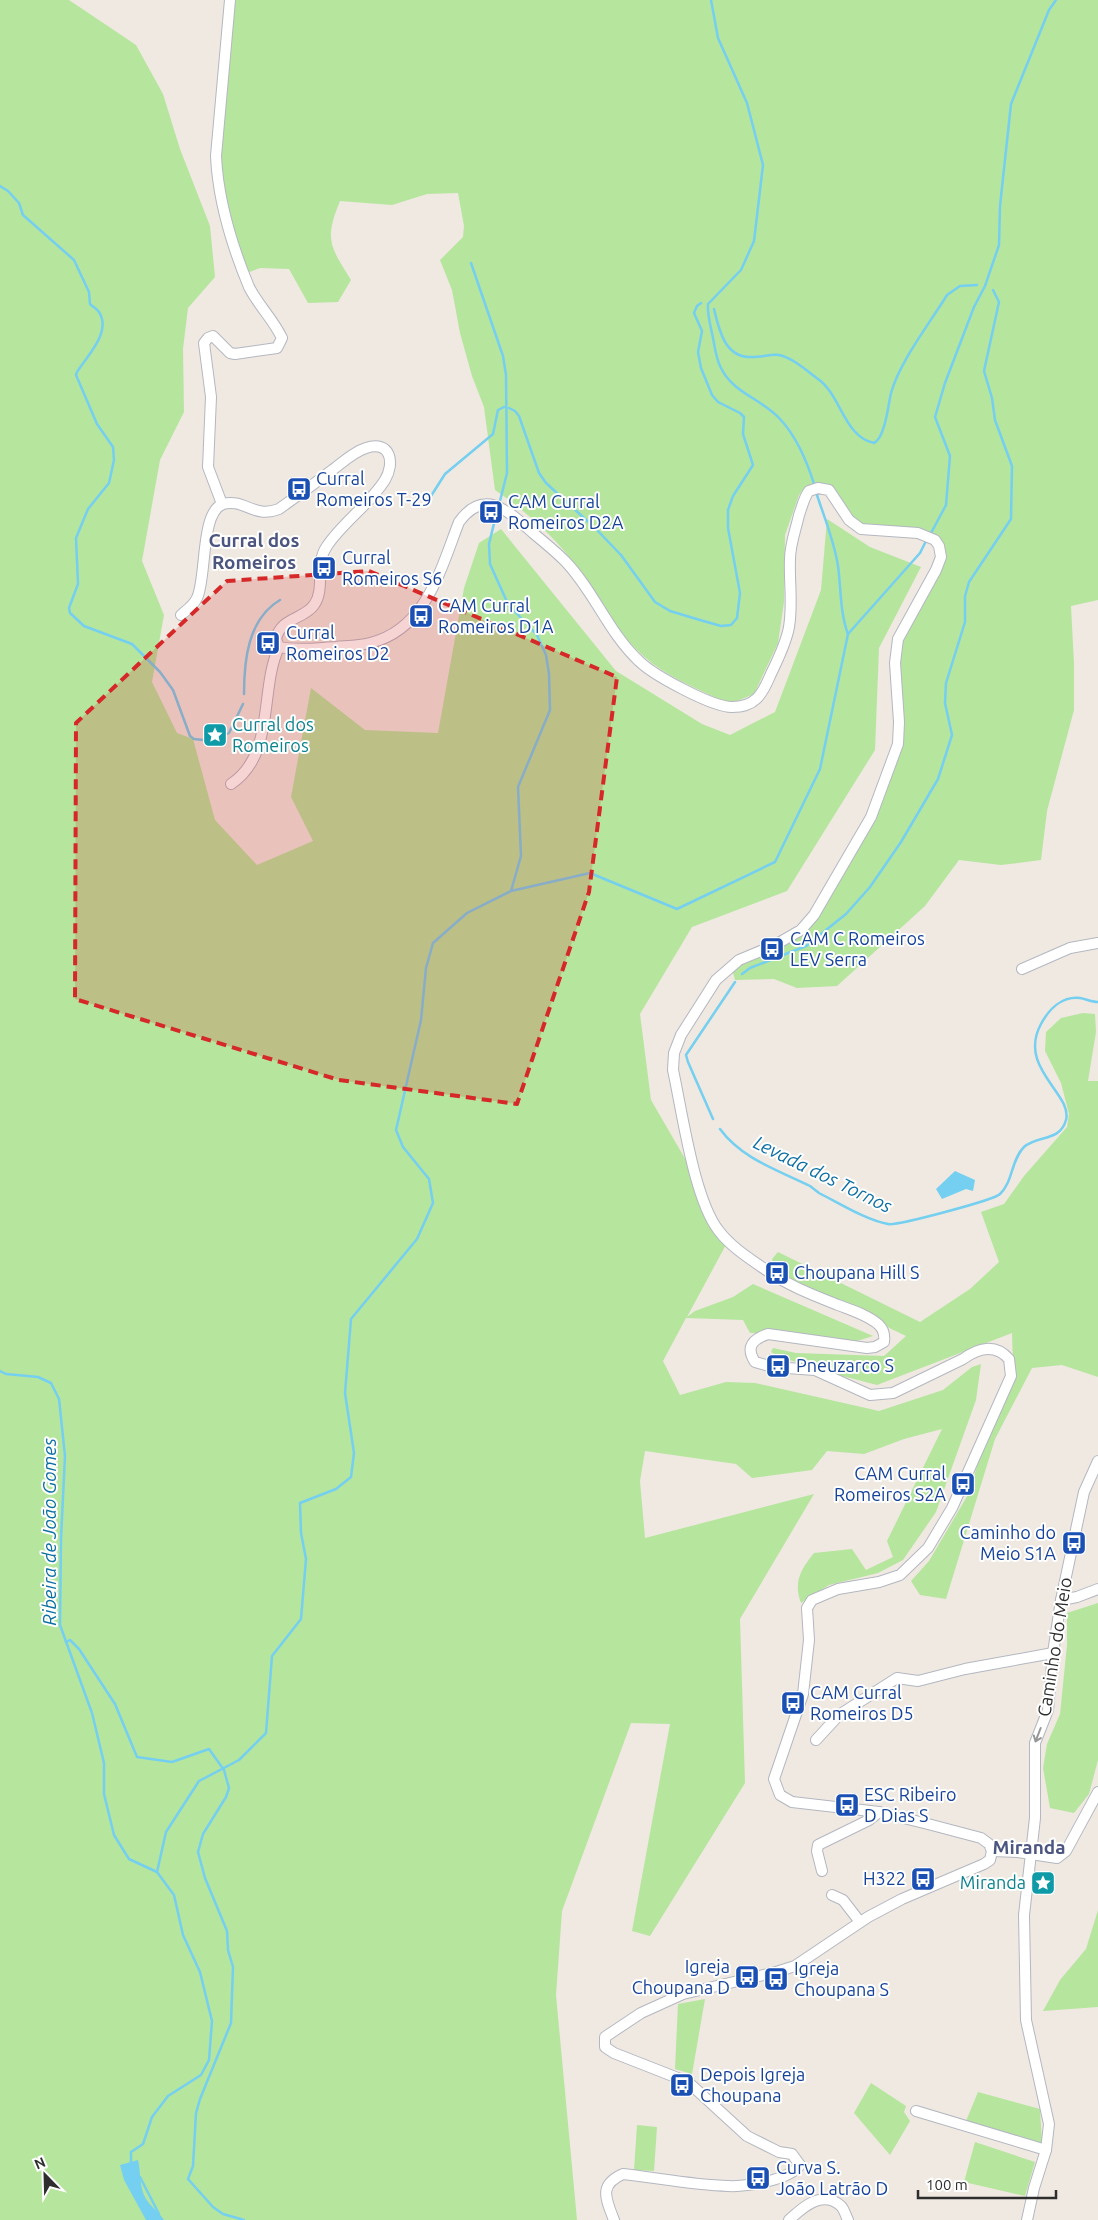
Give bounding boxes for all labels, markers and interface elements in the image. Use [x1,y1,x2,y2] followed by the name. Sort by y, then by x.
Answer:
[316,468,432,509] place label: Curral Romeiros T-29
[286,476,312,502] bus stop icon: Curral Romeiros T-29
[508,491,624,532] place label: CAM Curral Romeiros D2A
[478,499,504,525] bus stop icon: CAM Curral Romeiros D2A
[209,529,299,573] district label: Curral dos Romeiros
[342,547,442,588] place label: Curral Romeiros S6
[311,555,337,581] bus stop icon: Curral Romeiros S6
[438,595,554,636] place label: CAM Curral Romeiros D1A
[408,603,434,629] bus stop icon: CAM Curral Romeiros D1A
[286,622,390,663] place label: Curral Romeiros D2
[255,630,281,656] bus stop icon: Curral Romeiros D2
[232,714,314,755] place label: Curral dos Romeiros
[202,722,228,748] place icon: Curral dos Romeiros
[790,928,925,969] place label: CAM C Romeiros LEV Serra
[759,936,785,962] bus stop icon: CAM C Romeiros LEV Serra
[750,1131,896,1217] water label: Levada dos Tornos
[764,1260,790,1286] bus stop icon: Choupana Hill S
[794,1262,919,1282] place label: Choupana Hill S
[765,1353,791,1379] bus stop icon: Pneuzarco S
[796,1355,894,1375] place label: Pneuzarco S
[38,1438,60,1626] water label: Ribeira de João Gomes
[834,1463,946,1504] place label: CAM Curral Romeiros S2A
[950,1471,976,1497] bus stop icon: CAM Curral Romeiros S2A
[960,1522,1056,1563] place label: Caminho do Meio S1A
[1061,1530,1087,1556] bus stop icon: Caminho do Meio S1A
[1033,1576,1075,1718] street label: Caminho do Meio
[810,1682,914,1723] place label: CAM Curral Romeiros D5
[780,1690,806,1716] bus stop icon: CAM Curral Romeiros D5
[1033,1727,1043,1742] one-way arrow
[864,1784,956,1825] place label: ESC Ribeiro D Dias S
[834,1792,860,1818] bus stop icon: ESC Ribeiro D Dias S
[993,1836,1065,1858] district label: Miranda
[910,1866,936,1892] bus stop icon: H322
[863,1868,906,1888] place label: H322
[1030,1870,1056,1896] place icon: Miranda
[960,1872,1026,1892] place label: Miranda
[632,1956,730,1997] place label: Igreja Choupana D
[794,1958,889,1999] place label: Igreja Choupana S
[734,1964,760,1990] bus stop icon: Igreja Choupana D
[763,1966,789,1992] bus stop icon: Igreja Choupana S
[700,2064,805,2105] place label: Depois Igreja Choupana
[669,2072,695,2098] bus stop icon: Depois Igreja Choupana
[20,2150,70,2200] north arrow
[32,2154,48,2172] text: N
[776,2157,888,2198] place label: Curva S. João Latrão D
[745,2165,771,2191] bus stop icon: Curva S. João Latrão D
[918,2168,1056,2200] scale bar
[926,2176,968,2193] text: 100 m

